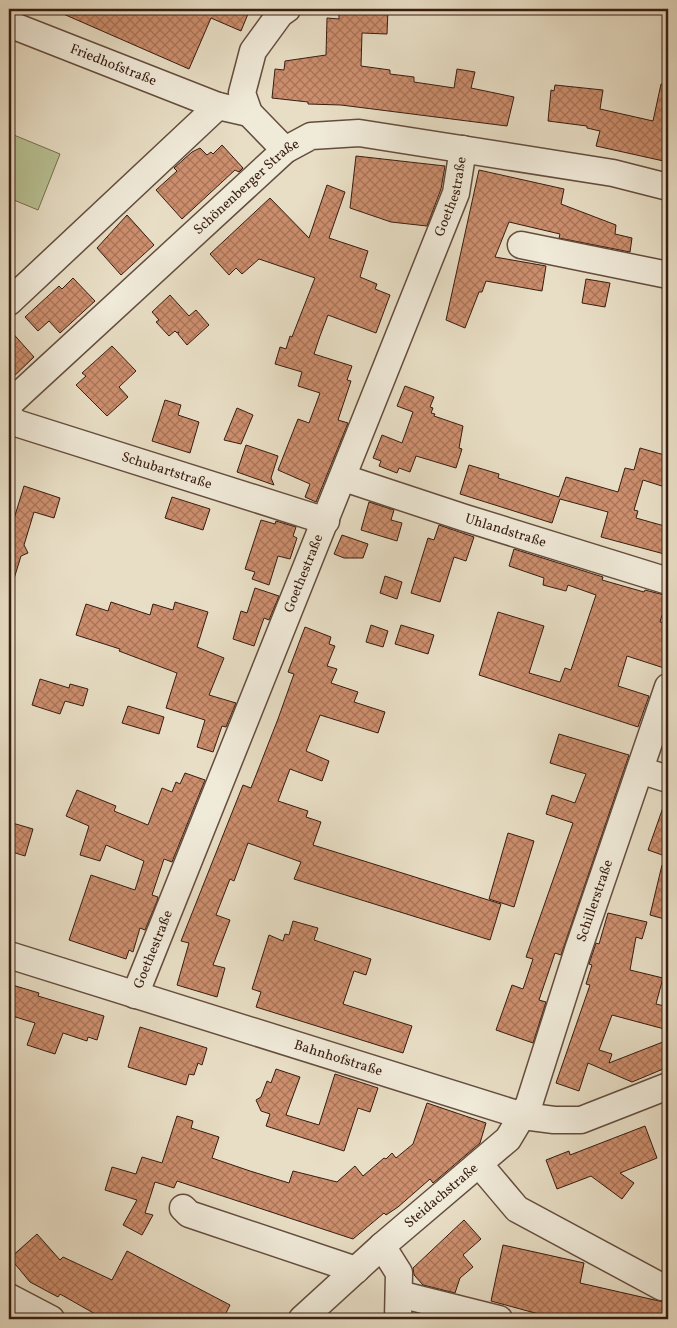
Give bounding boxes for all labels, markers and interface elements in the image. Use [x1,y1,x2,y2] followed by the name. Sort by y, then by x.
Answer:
[67,39,160,91] street label: Friedhofstraße
[189,134,303,239] street label: Schönenberger Straße
[430,155,471,240] street label: Goethestraße
[119,447,215,494] street label: Schubartstraße
[463,509,549,552] street label: Uhlandstraße
[279,531,328,616] street label: Goethestraße
[572,857,618,945] street label: Schillerstraße
[129,907,178,992] street label: Goethestraße
[292,1035,385,1081] street label: Bahnhofstraße
[400,1159,482,1233] street label: Steidachstraße

